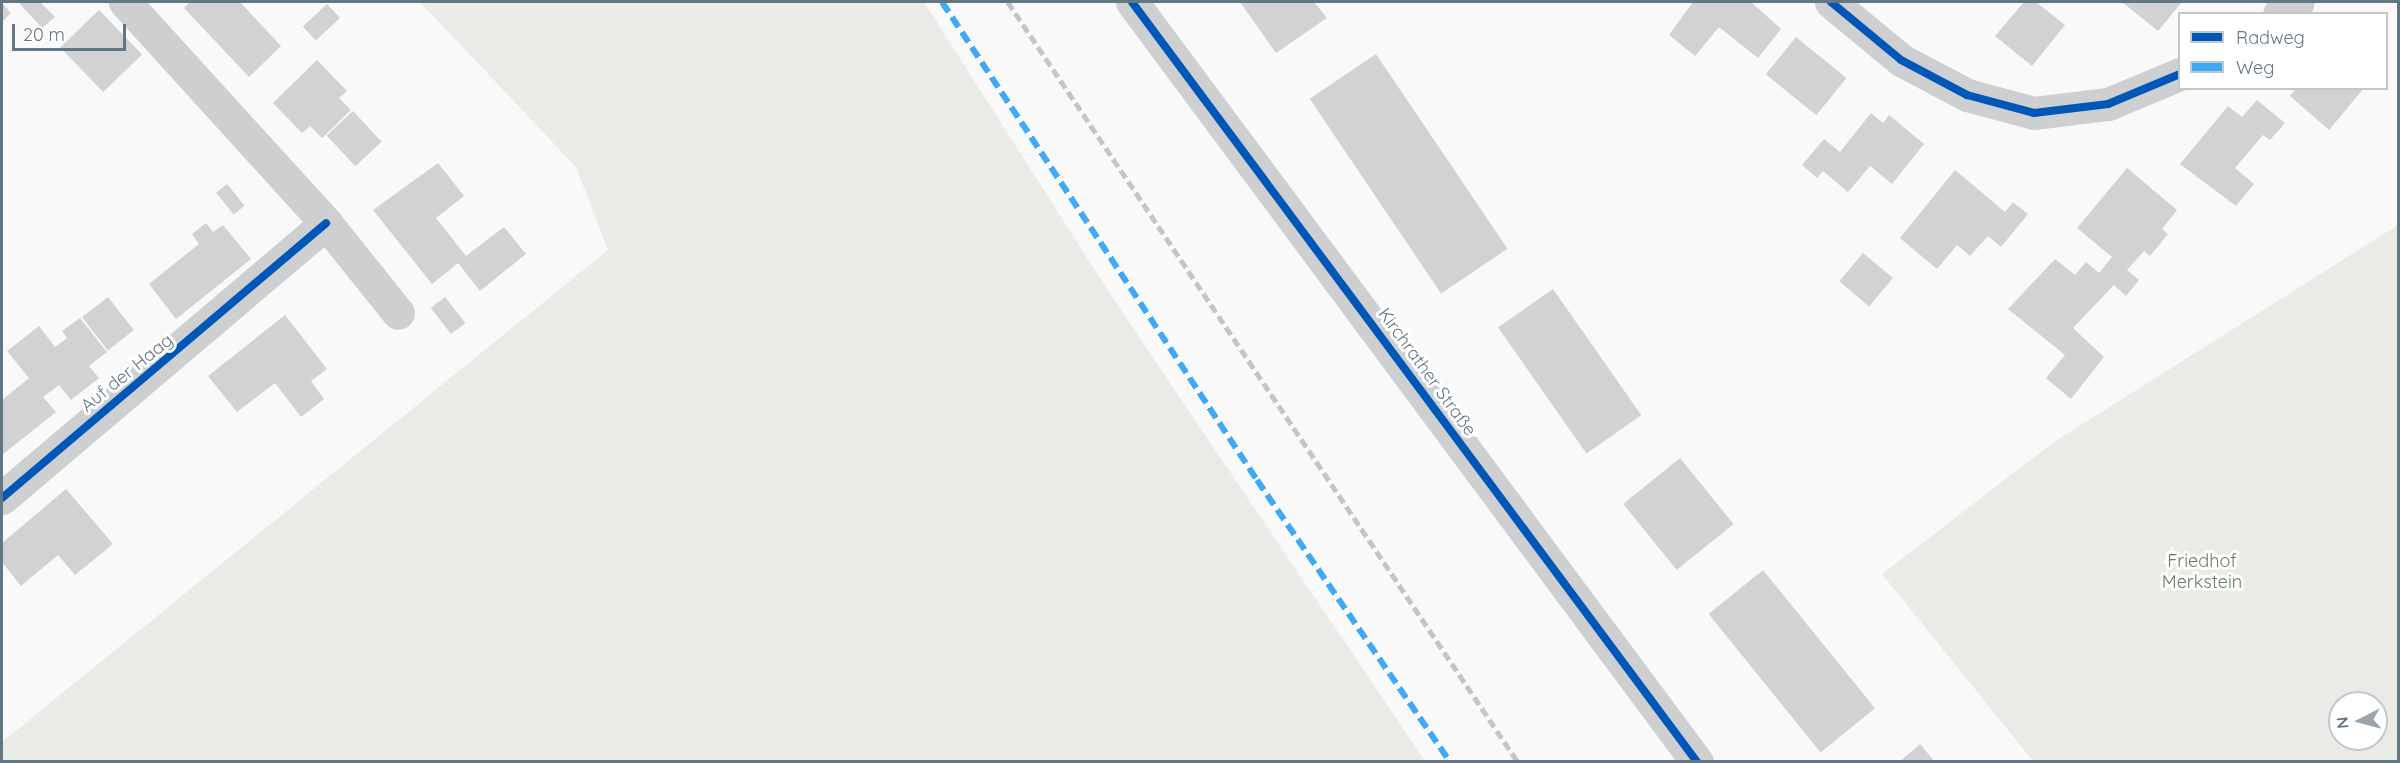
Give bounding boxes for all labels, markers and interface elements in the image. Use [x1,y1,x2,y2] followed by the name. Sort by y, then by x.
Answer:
[15,12,129,50] scale bar
[2178,12,2388,90] legend
[23,23,65,46] text: 20 m
[2236,26,2305,49] text: Radweg
[2236,56,2274,79] text: Weg
[1373,304,1481,440] street label: Kirchrather Straße
[77,329,177,417] street label: Auf der Haag
[2162,551,2242,594] park label: Friedhof Merkstein
[2328,691,2388,751] north arrow
[2332,716,2353,730] text: N

